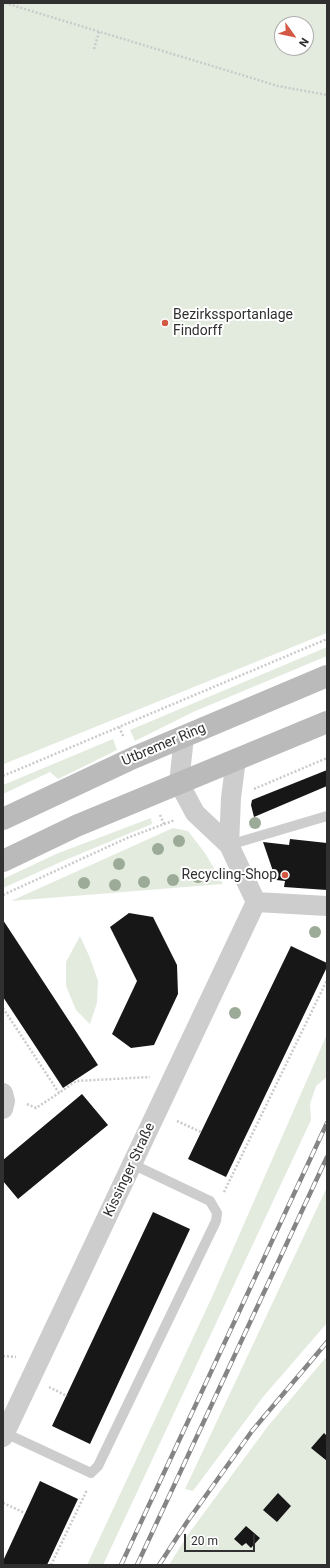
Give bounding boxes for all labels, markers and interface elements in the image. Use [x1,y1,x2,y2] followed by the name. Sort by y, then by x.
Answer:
[274,16,314,56] north arrow
[296,35,311,49] text: N
[173,307,293,340] place label: Bezirkssportanlage Findorff
[160,318,170,328] marker: Bezirkssportanlage Findorff
[120,720,208,770] street label: Utbremer Ring
[182,867,277,883] place label: Recycling-Shop
[280,870,290,880] marker: Recycling-Shop
[101,1120,159,1220] street label: Kissinger Straße
[186,1526,257,1552] scale bar
[191,1534,218,1548] text: 20 m

